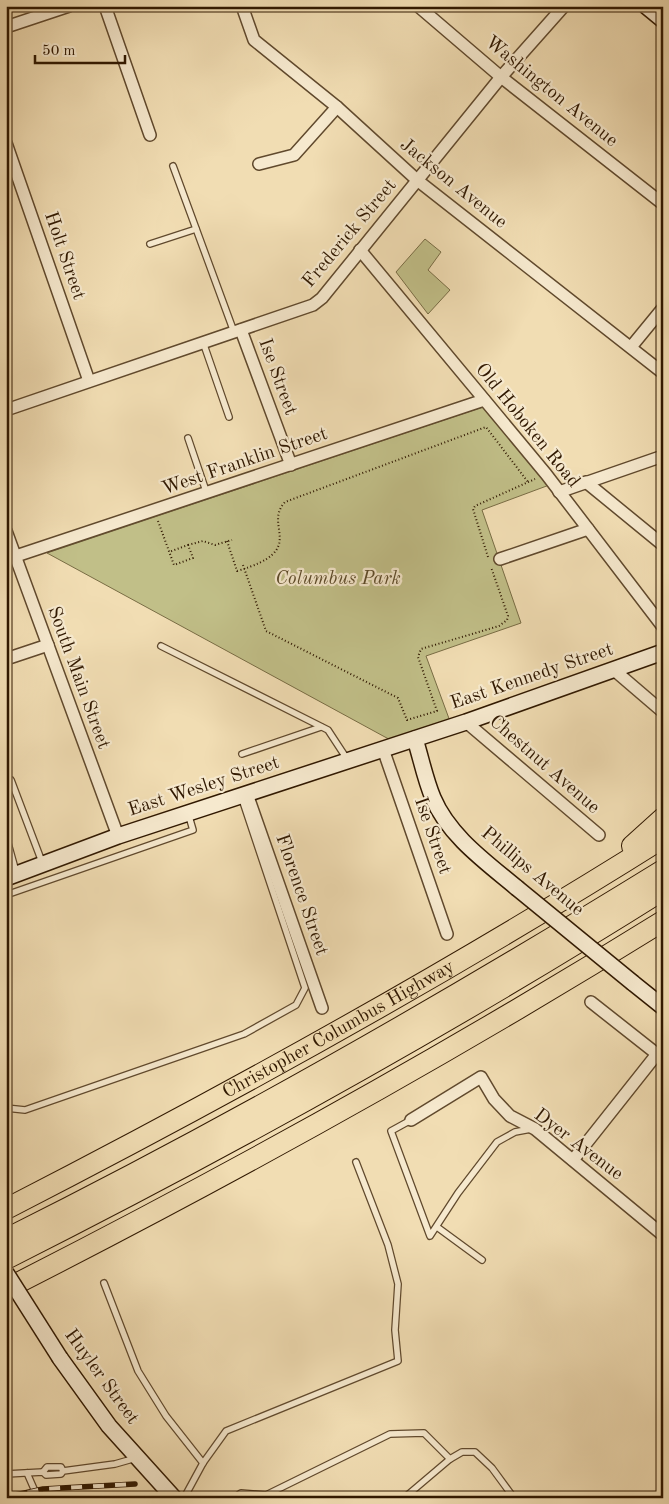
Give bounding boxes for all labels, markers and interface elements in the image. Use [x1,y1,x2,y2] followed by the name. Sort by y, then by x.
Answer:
[35,32,125,64] scale bar
[481,33,621,151] street label: Washington Avenue
[42,44,76,59] text: 50 m
[396,135,510,233] street label: Jackson Avenue
[299,176,401,292] street label: Frederick Street
[40,209,88,303] street label: Holt Street
[254,336,300,418] street label: Ise Street
[471,360,583,492] street label: Old Hoboken Road
[160,425,330,499] street label: West Franklin Street
[275,570,401,589] park label: Columbus Park
[43,604,113,752] street label: South Main Street
[448,640,616,714] street label: East Kennedy Street
[485,712,603,818] street label: Chestnut Avenue
[126,754,282,820] street label: East Wesley Street
[410,795,454,877] street label: Ise Street
[477,824,587,920] street label: Phillips Avenue
[271,832,331,958] street label: Florence Street
[220,957,458,1102] street label: Christopher Columbus Highway
[530,1105,626,1185] street label: Dyer Avenue
[60,1326,142,1428] street label: Huyler Street

